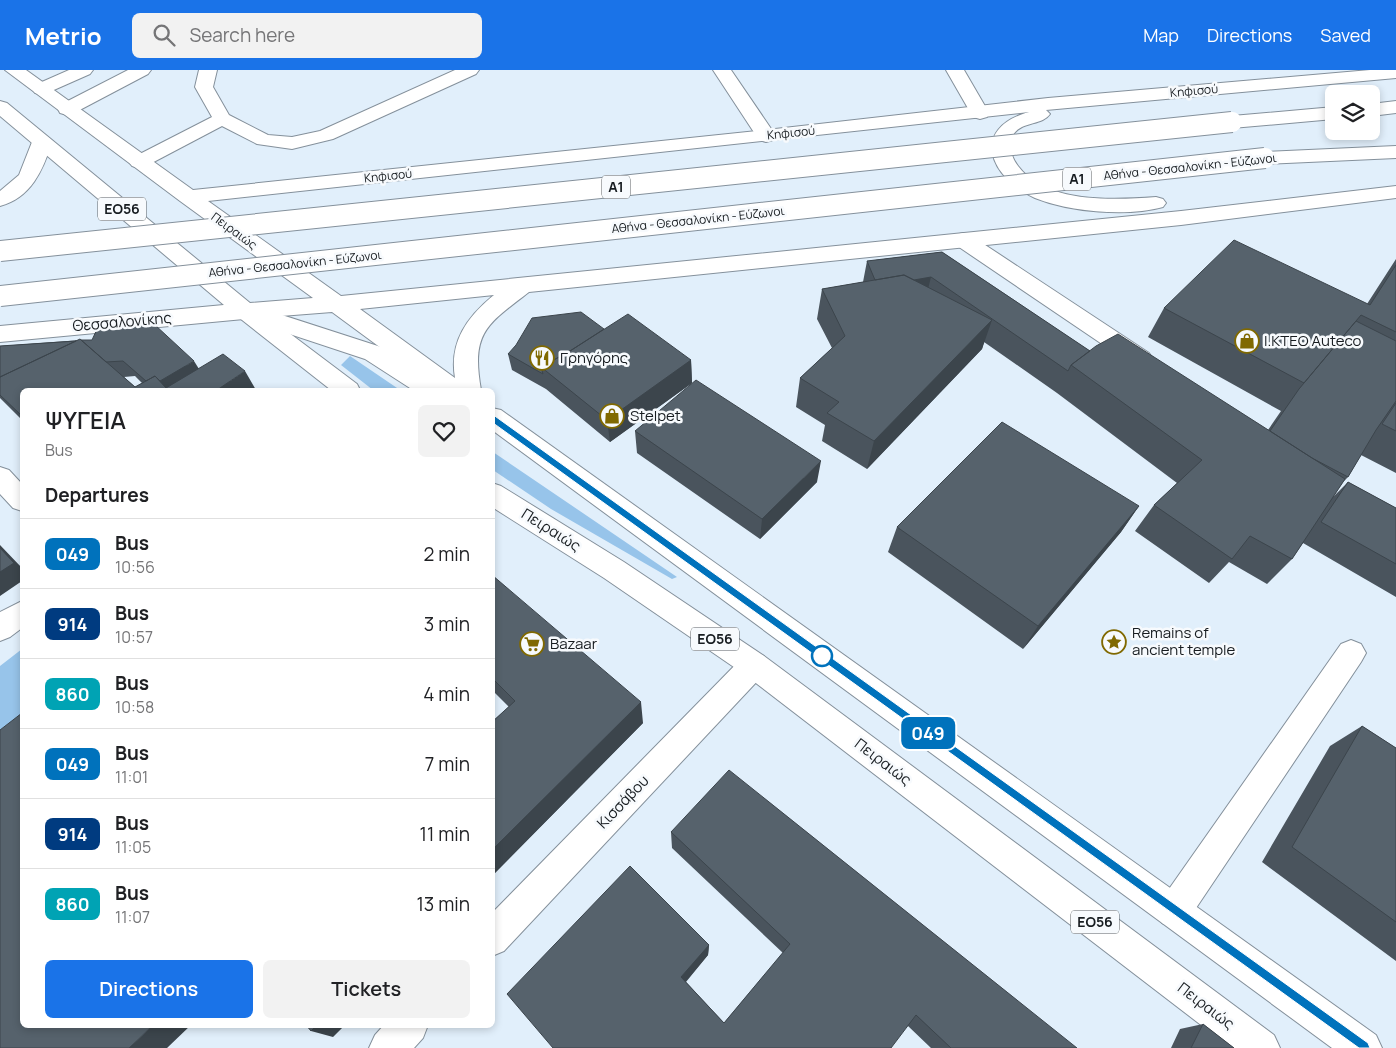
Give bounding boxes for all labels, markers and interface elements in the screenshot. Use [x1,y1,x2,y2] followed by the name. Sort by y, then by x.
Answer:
[132,13,482,58] search box
[25,19,102,52] text: Metrio
[150,21,178,49] icon: search
[190,22,295,48] text: Search here
[1143,23,1179,47] text: Map
[1207,23,1292,47] text: Directions
[1320,23,1371,47] text: Saved
[1169,80,1219,101] street label: Κηφισού
[1325,85,1380,140] map controls
[1325,85,1380,140] button: layers
[766,122,816,143] street label: Κηφισού
[1103,149,1277,184] street label: Αθήνα - Θεσσαλονίκη - Εύζωνοι
[363,165,413,186] street label: Κηφισού
[1063,168,1091,190] road number: Α1
[602,175,630,198] road number: Α1
[98,198,146,220] road number: ΕΟ56
[611,202,785,237] street label: Αθήνα - Θεσσαλονίκη - Εύζωνοι
[208,208,261,253] street label: Πειραιώς
[208,246,382,281] street label: Αθήνα - Θεσσαλονίκη - Εύζωνοι
[72,307,172,336] street label: Θεσσαλονίκης
[1234,328,1260,354] shop icon: Ι.ΚΤΕΟ Auteco
[1264,330,1362,351] place label: Ι.ΚΤΕΟ Auteco
[529,345,555,371] restaurant icon: Γρηγόρης
[560,347,628,368] place label: Γρηγόρης
[45,403,126,436] text: ΨΥΓΕΙΑ
[599,403,625,429] shop icon: Stelpet
[418,405,470,457] button: heart
[630,405,681,426] place label: Stelpet
[45,439,73,461] text: Bus
[45,482,149,508] text: Departures
[518,503,585,556] street label: Πειραιώς
[115,530,149,556] text: Bus
[424,541,470,567] text: 2 min
[56,542,89,566] text: 049
[115,556,155,578] text: 10:56
[115,600,149,626] text: Bus
[424,611,470,637] text: 3 min
[57,612,88,636] text: 914
[1132,622,1236,660] place label: Remains of ancient temple
[115,626,153,648] text: 10:57
[691,628,739,650] road number: ΕΟ56
[1101,629,1127,655] place icon: Remains of ancient temple
[519,631,545,657] supermarket icon: Bazaar
[550,633,598,654] place label: Bazaar
[811,645,833,667] unlabelled marker
[115,670,149,696] text: Bus
[423,681,470,707] text: 4 min
[55,682,90,706] text: 860
[115,696,154,718] text: 10:58
[899,717,957,749] line badge: 049
[911,721,945,745] text: 049
[851,733,916,790] street label: Πειραιώς
[115,740,149,766] text: Bus
[425,751,470,777] text: 7 min
[56,752,89,776] text: 049
[115,766,148,788] text: 11:01
[592,770,653,833] street label: Κισσάβου
[115,810,149,836] text: Bus
[420,821,470,847] text: 11 min
[57,822,88,846] text: 914
[115,836,151,858] text: 11:05
[115,880,149,906] text: Bus
[416,891,470,917] text: 13 min
[55,892,90,916] text: 860
[115,906,150,928] text: 11:07
[1071,910,1119,934] road number: ΕΟ56
[45,960,253,1018] button: Directions
[263,960,470,1018] button: Tickets
[1174,977,1239,1034] street label: Πειραιώς

